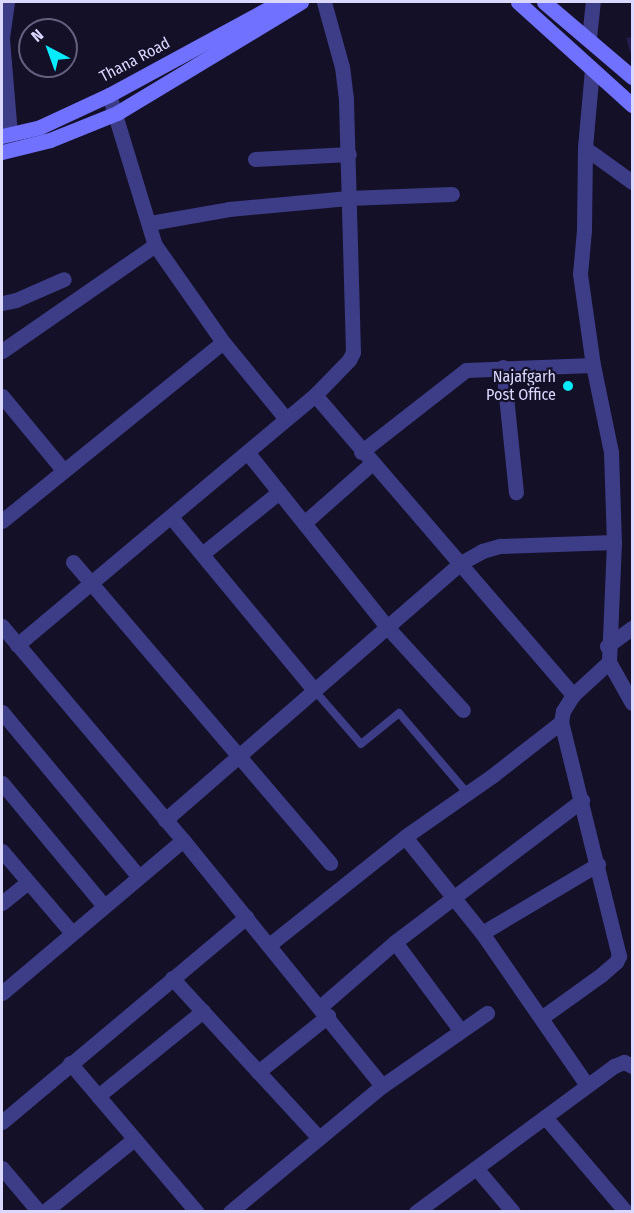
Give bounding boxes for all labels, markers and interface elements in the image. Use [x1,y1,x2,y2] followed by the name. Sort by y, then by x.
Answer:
[18,18,78,78] north arrow
[27,25,47,46] text: N
[97,33,173,87] street label: Thana Road
[486,367,556,405] place label: Najafgarh Post Office
[561,379,575,393] marker: Najafgarh Post Office

